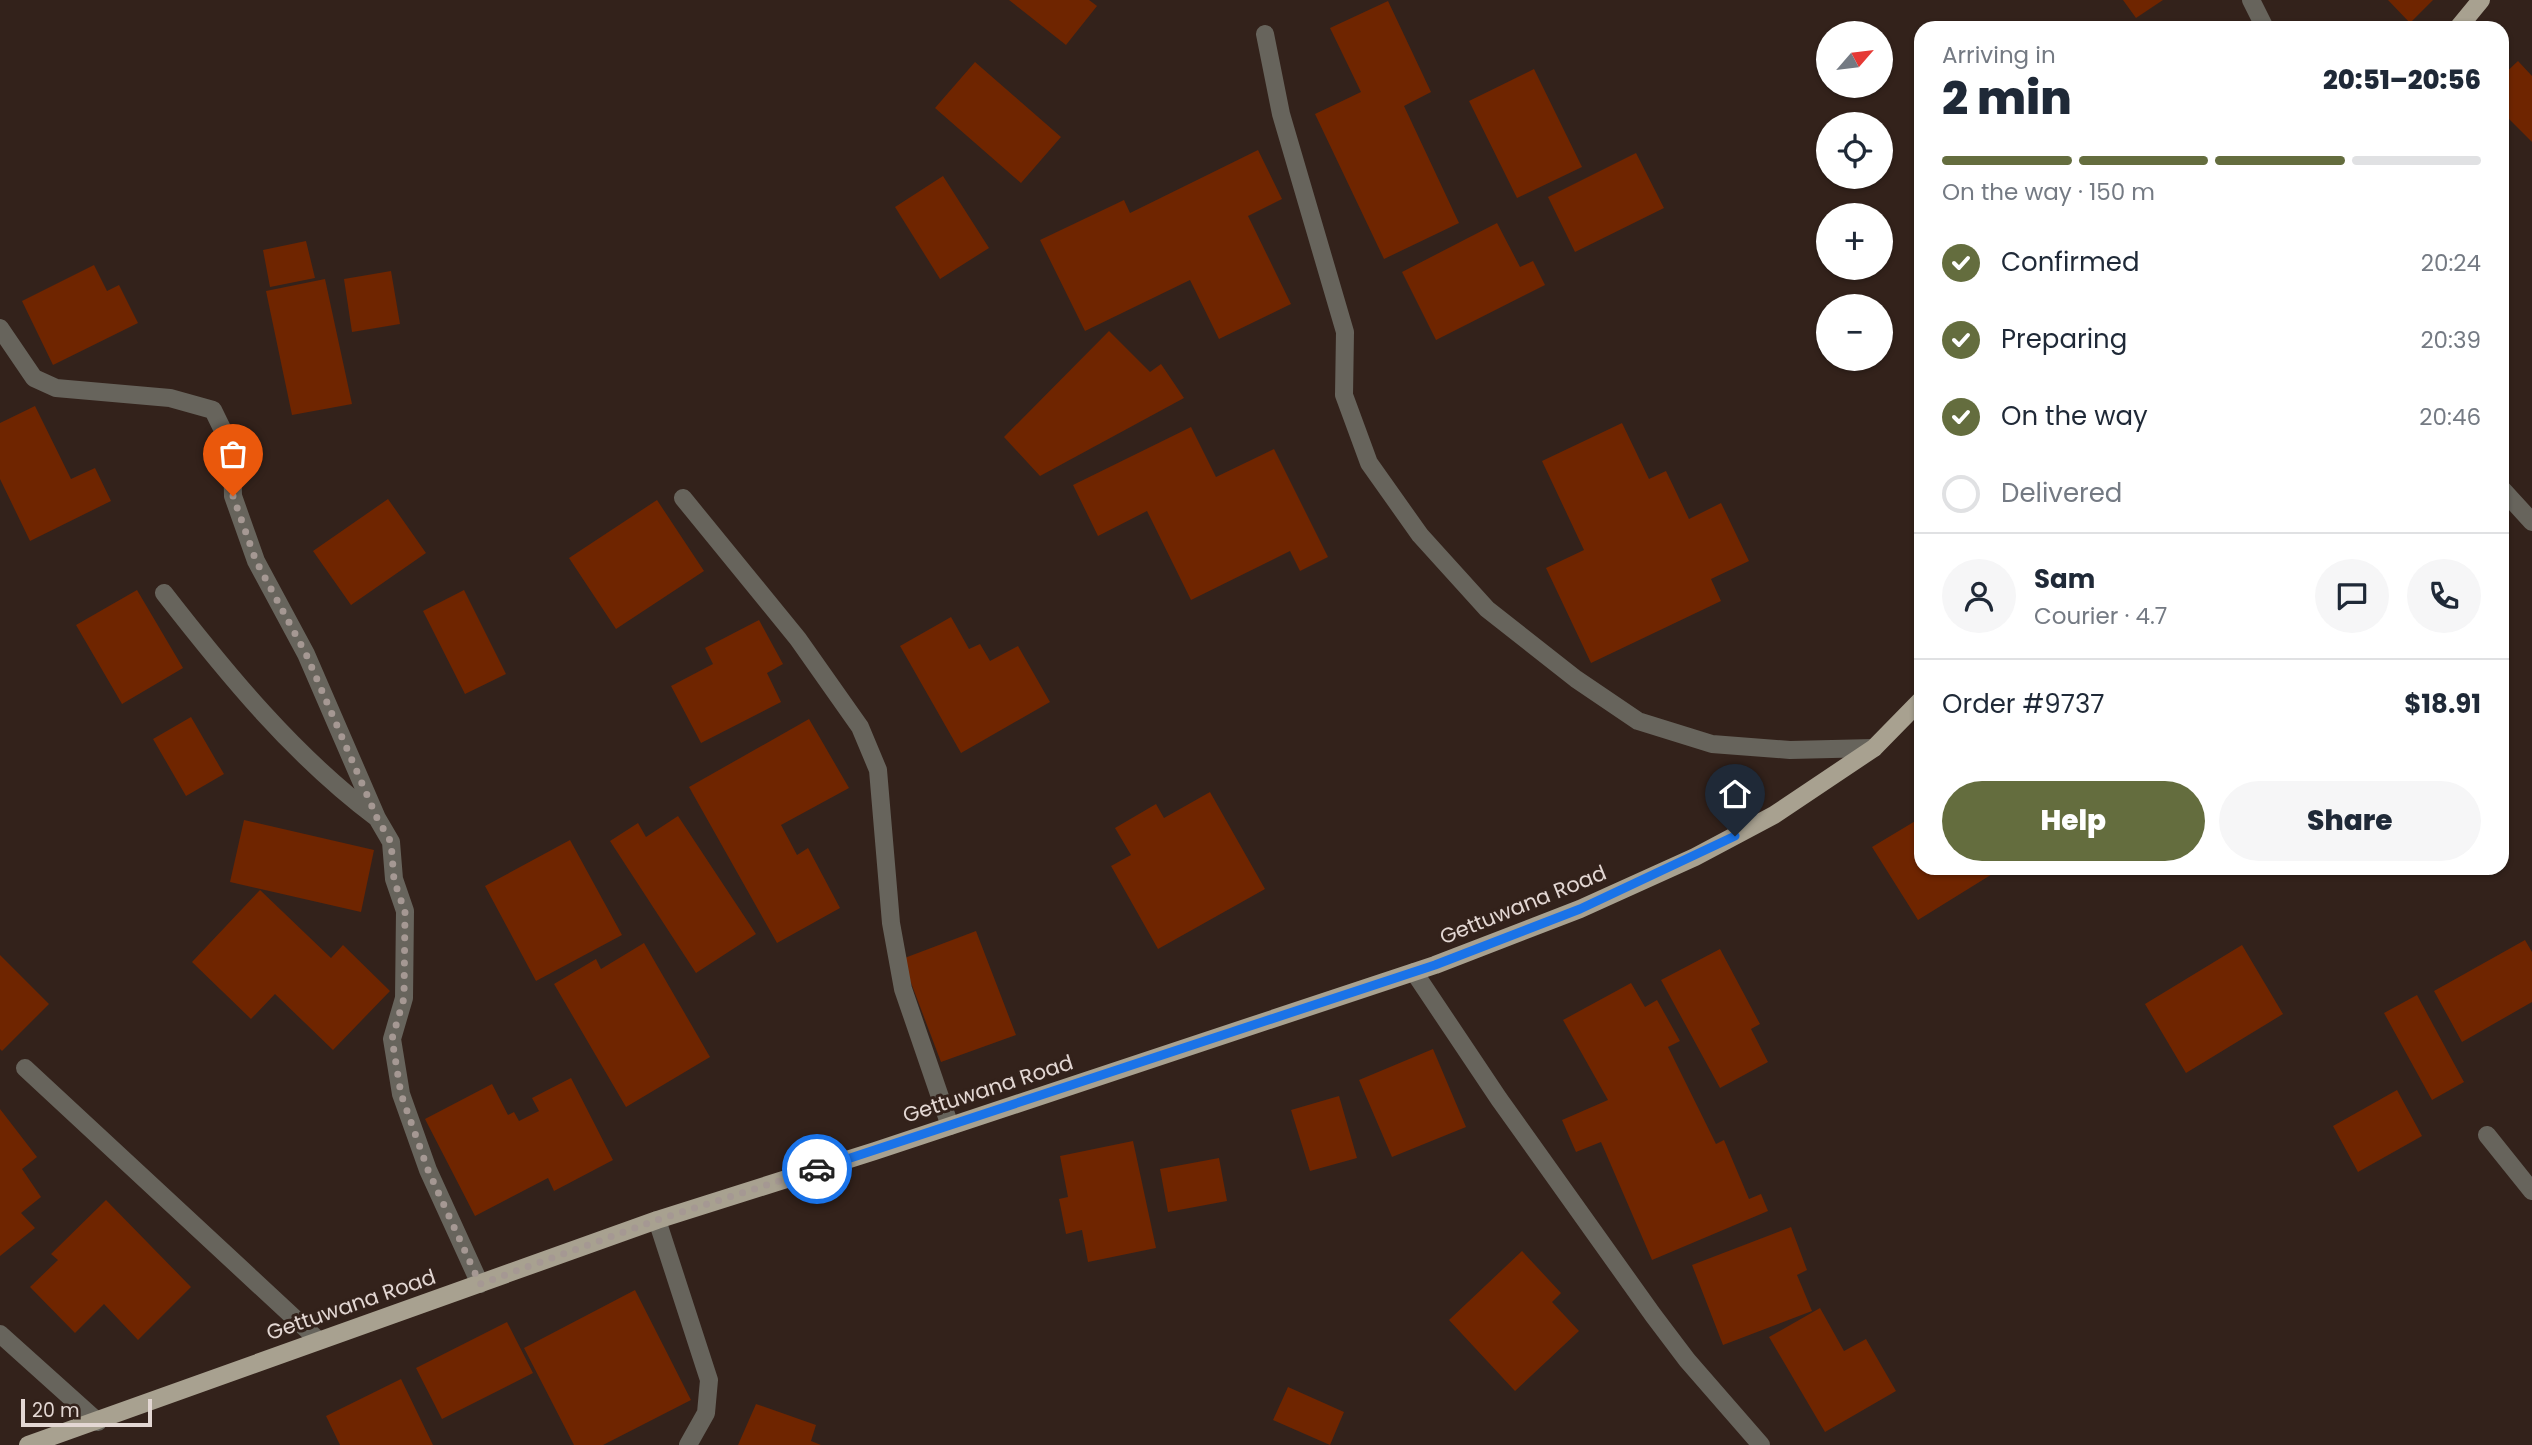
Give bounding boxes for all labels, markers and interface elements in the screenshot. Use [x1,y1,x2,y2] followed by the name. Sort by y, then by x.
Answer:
[1816,21,1894,98] north arrow
[1816,21,1893,371] map controls
[1942,39,2056,71] text: Arriving in
[2323,62,2481,98] text: 20:51–20:56
[1942,66,2072,130] text: 2 min
[1816,112,1893,189] button: locate
[1942,176,2155,208] text: On the way · 150 m
[1816,203,1893,280] button: +
[1942,244,1980,282] icon: check
[2001,244,2139,280] text: Confirmed
[2421,247,2481,279] text: 20:24
[1816,294,1893,371] button: −
[1942,321,1980,359] icon: check
[2001,321,2127,357] text: Preparing
[2420,324,2481,356] text: 20:39
[1942,398,1980,436] icon: check
[2001,398,2148,434] text: On the way
[2419,401,2481,433] text: 20:46
[203,424,263,496] pin
[214,435,252,473] icon: bag
[2001,475,2122,511] text: Delivered
[1942,559,2016,633] button: person
[2315,559,2389,633] button: chat
[2407,559,2481,633] button: phone
[2034,561,2095,597] text: Sam
[2034,600,2167,632] text: Courier · 4.7
[1942,686,2104,722] text: Order #9737
[2404,686,2481,722] text: $18.91
[1705,764,1765,836] pin
[1716,775,1754,813] icon: home
[1942,781,2205,861] button: Help
[2219,781,2481,861] button: Share
[1435,858,1610,951] street label: Gettuwana Road
[899,1047,1077,1130] street label: Gettuwana Road
[782,1134,852,1204] courier
[798,1150,836,1188] icon: car
[262,1262,439,1347] street label: Gettuwana Road
[21,1396,152,1428] scale bar
[32,1397,80,1424] text: 20 m

